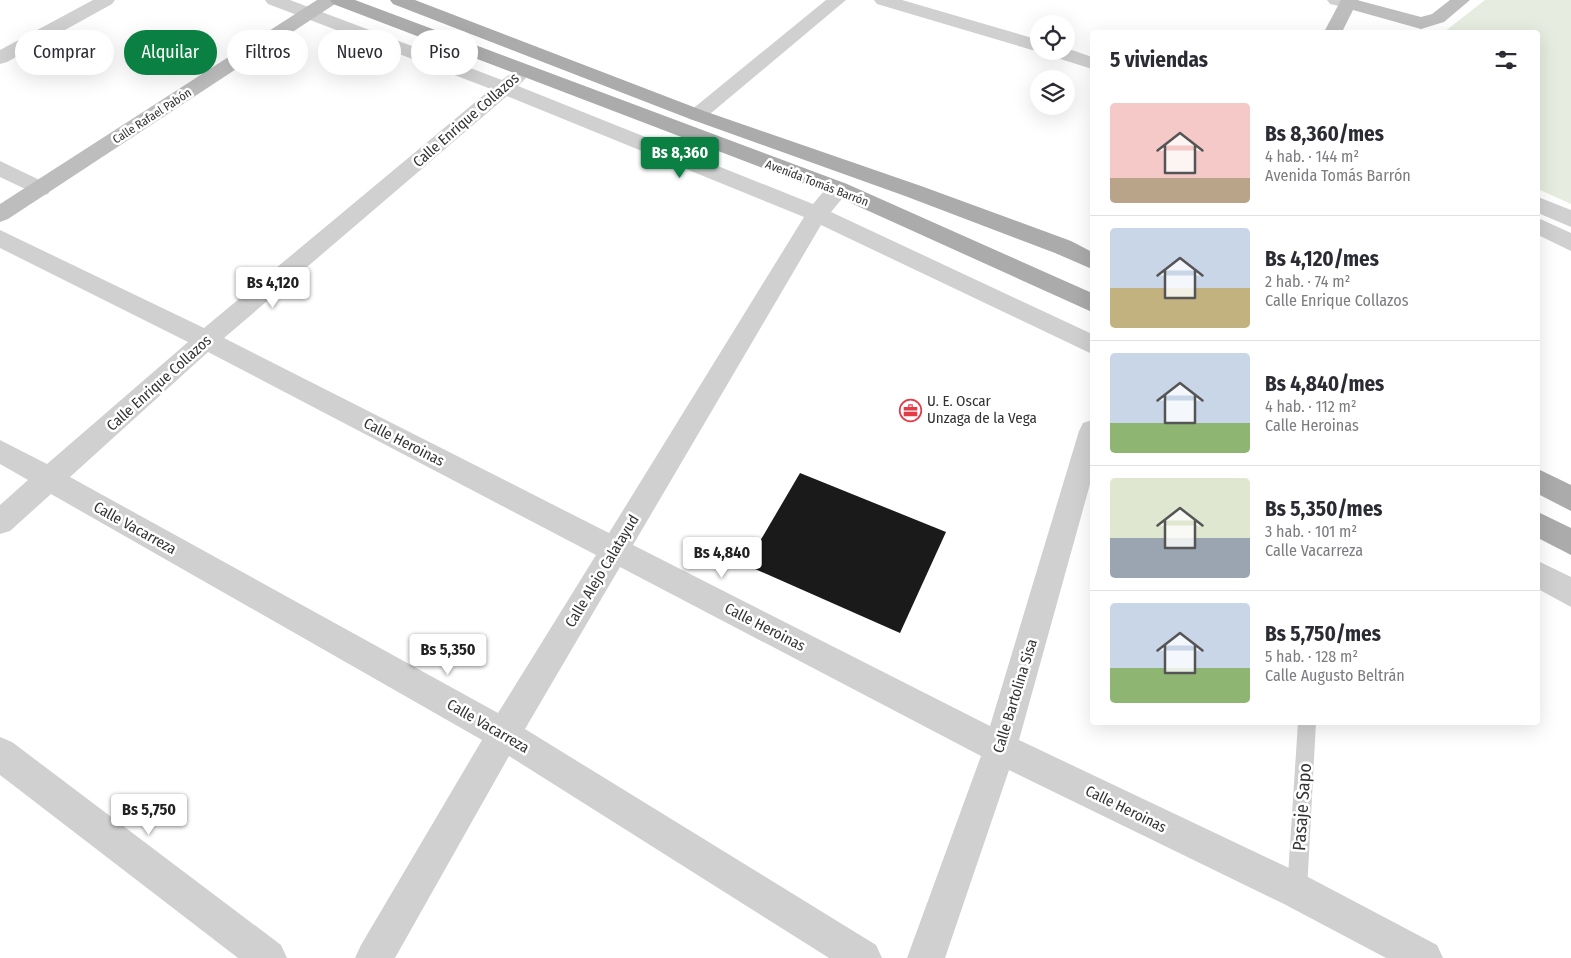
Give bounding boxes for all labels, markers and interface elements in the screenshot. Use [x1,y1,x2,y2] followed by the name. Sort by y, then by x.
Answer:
[1030,15,1075,115] map controls
[1030,15,1075,60] button: locate
[15,30,114,75] chip: Comprar
[124,30,217,75] chip: Alquilar
[227,30,308,75] chip: Filtros
[318,30,401,75] chip: Nuevo
[411,30,478,75] chip: Piso
[1492,46,1520,74] icon: filters
[1110,47,1208,73] text: 5 viviendas
[409,69,523,171] street label: Calle Enrique Collazos
[1030,70,1075,115] button: layers
[110,85,194,147] street label: Calle Rafael Pabón
[1265,121,1384,147] text: Bs 8,360/mes
[1150,123,1210,183] icon: home
[628,136,732,179] pin: Bs 8,360
[652,143,708,162] text: Bs 8,360
[1265,147,1359,166] text: 4 hab. · 144 m²
[763,157,871,209] street label: Avenida Tomás Barrón
[1265,166,1411,185] text: Avenida Tomás Barrón
[1265,246,1379,272] text: Bs 4,120/mes
[1150,248,1210,308] icon: home
[221,266,325,309] pin: Bs 4,120
[1265,272,1350,291] text: 2 hab. · 74 m²
[247,273,299,292] text: Bs 4,120
[1265,291,1409,310] text: Calle Enrique Collazos
[103,331,215,435] street label: Calle Enrique Collazos
[1265,371,1384,397] text: Bs 4,840/mes
[1150,373,1210,433] icon: home
[927,392,1037,427] place label: U. E. Oscar Unzaga de la Vega
[1265,397,1357,416] text: 4 hab. · 112 m²
[899,398,923,422] office icon: U. E. Oscar Unzaga de la Vega
[361,414,447,470] street label: Calle Heroinas
[1265,416,1359,435] text: Calle Heroinas
[1265,496,1382,522] text: Bs 5,350/mes
[90,498,180,558] street label: Calle Vacarreza
[1150,498,1210,558] icon: home
[561,511,643,631] street label: Calle Alejo Calatayud
[1265,522,1357,541] text: 3 hab. · 101 m²
[670,536,774,579] pin: Bs 4,840
[1265,541,1363,560] text: Calle Vacarreza
[694,543,750,562] text: Bs 4,840
[722,599,808,655] street label: Calle Heroinas
[1265,621,1381,647] text: Bs 5,750/mes
[1150,623,1210,683] icon: home
[396,634,500,676] pin: Bs 5,350
[989,637,1041,755] street label: Calle Bartolina Sisa
[420,640,476,659] text: Bs 5,350
[1265,647,1358,666] text: 5 hab. · 128 m²
[1265,666,1405,685] text: Calle Augusto Beltrán
[444,695,532,757] street label: Calle Vacarreza
[1288,762,1316,852] street label: Pasaje Sapo
[1083,782,1169,836] street label: Calle Heroinas
[97,794,201,836] pin: Bs 5,750
[122,800,176,819] text: Bs 5,750

